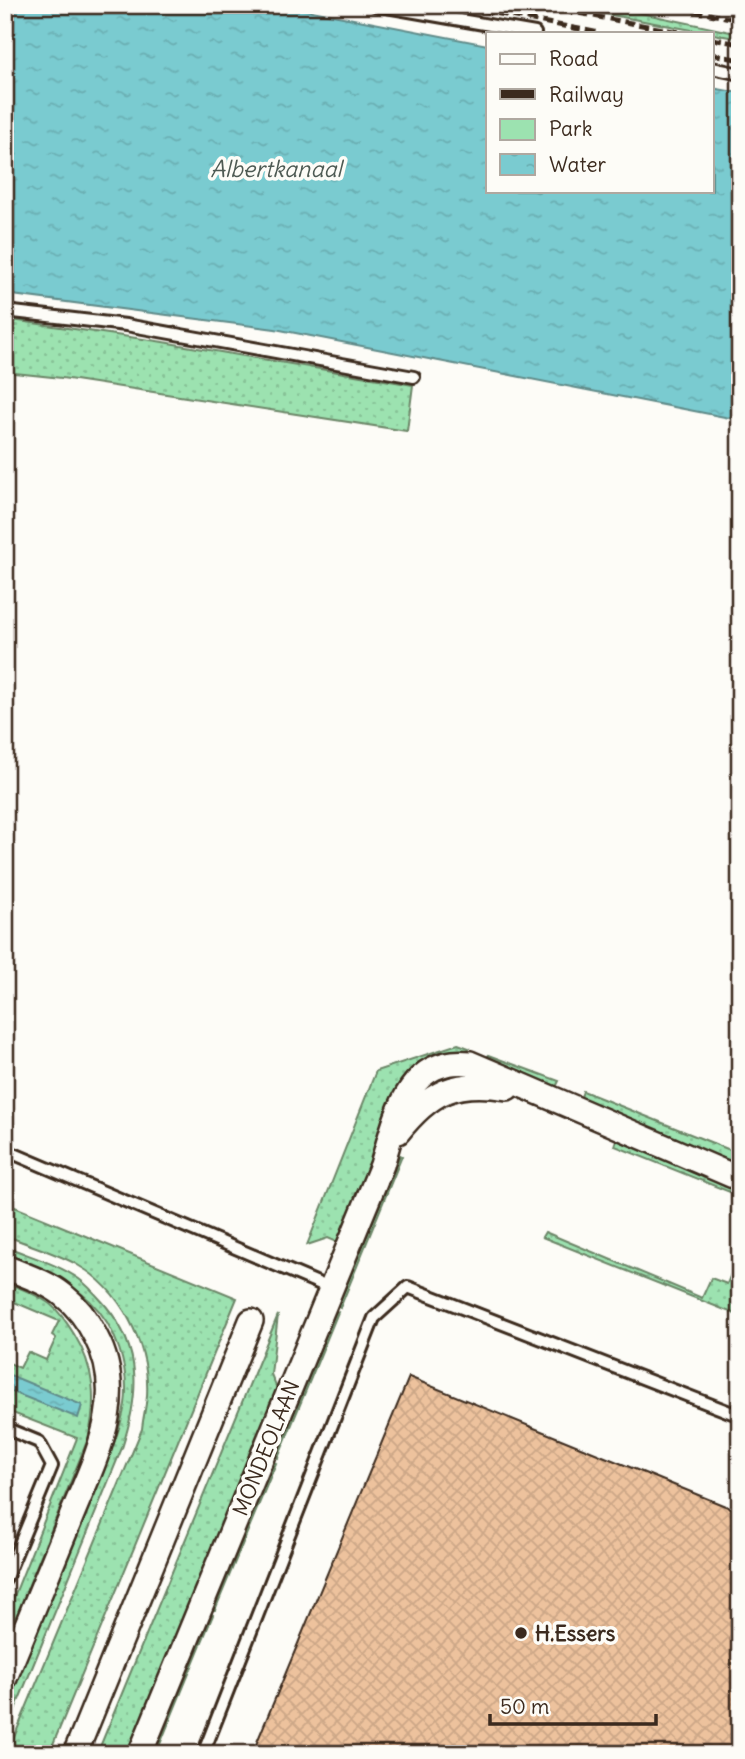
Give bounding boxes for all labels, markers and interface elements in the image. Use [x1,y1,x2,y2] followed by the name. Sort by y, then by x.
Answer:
[486,32,714,192] legend
[549,45,598,72] text: Road
[549,81,624,108] text: Railway
[549,115,592,142] text: Park
[549,151,607,178] text: Water
[210,154,345,183] water label: Albertkanaal
[227,1376,305,1520] street label: MONDEOLAAN
[535,1620,616,1647] place label: H.Essers
[513,1625,529,1641] marker: H.Essers
[490,1682,656,1726] scale bar
[500,1693,549,1720] text: 50 m

